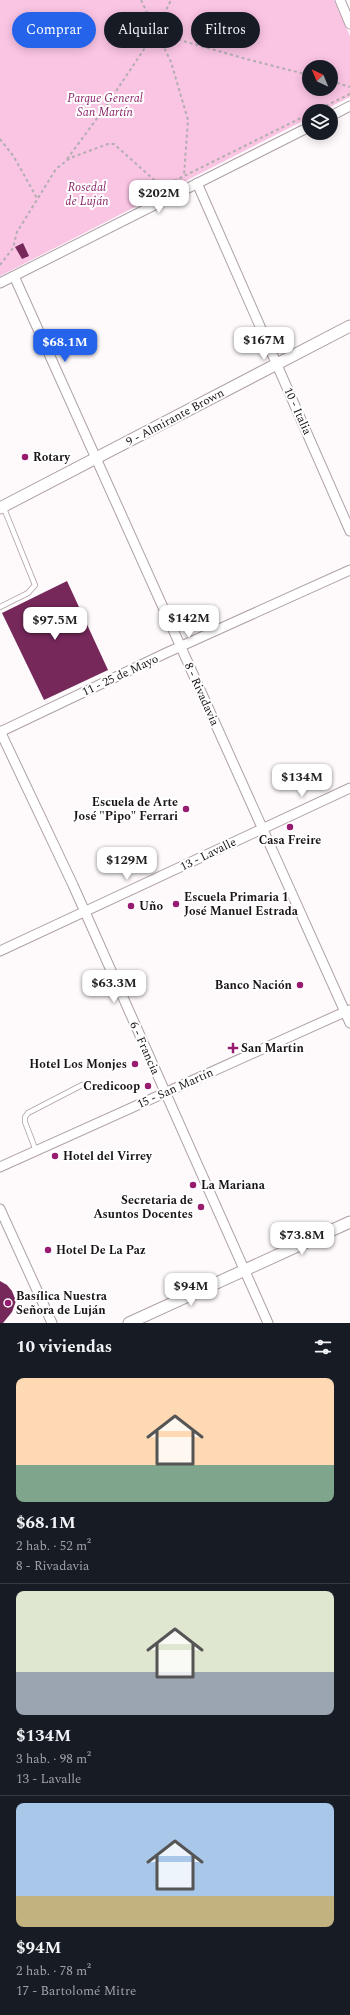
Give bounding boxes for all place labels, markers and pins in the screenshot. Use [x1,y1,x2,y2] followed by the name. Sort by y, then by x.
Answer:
[131,180,187,214] pin: $202M
[236,327,292,361] pin: $167M
[32,329,98,363] pin: $68.1M
[33,448,71,467] place label: Rotary
[20,452,30,462] marker: Rotary
[161,605,217,639] pin: $142M
[22,607,88,641] pin: $97.5M
[274,764,330,798] pin: $134M
[74,793,178,826] place label: Escuela de Arte José "Pipo" Ferrari
[181,804,191,814] marker: Escuela de Arte José "Pipo" Ferrari
[285,822,295,832] marker: Casa Freire
[259,831,321,850] place label: Casa Freire
[99,847,155,881] pin: $129M
[184,888,299,921] place label: Escuela Primaria 1 José Manuel Estrada
[139,897,163,916] place label: Uño
[171,899,181,909] marker: Escuela Primaria 1 José Manuel Estrada
[126,901,136,911] marker: Uño
[81,970,147,1004] pin: $63.3M
[215,976,293,995] place label: Banco Nación
[295,980,305,990] marker: Banco Nación
[241,1039,304,1058] place label: San Martin
[228,1043,238,1053] marker: San Martin
[29,1055,127,1074] place label: Hotel Los Monjes
[130,1059,140,1069] marker: Hotel Los Monjes
[83,1077,140,1096] place label: Credicoop
[143,1081,153,1091] marker: Credicoop
[63,1147,153,1166] place label: Hotel del Virrey
[50,1151,60,1161] marker: Hotel del Virrey
[201,1176,266,1195] place label: La Mariana
[188,1180,198,1190] marker: La Mariana
[93,1191,193,1224] place label: Secretaria de Asuntos Docentes
[196,1202,206,1212] marker: Secretaria de Asuntos Docentes
[269,1222,335,1256] pin: $73.8M
[56,1241,146,1260] place label: Hotel De La Paz
[43,1245,53,1255] marker: Hotel De La Paz
[167,1273,215,1307] pin: $94M
[16,1287,108,1320] place label: Basílica Nuestra Señora de Luján
[3,1298,13,1308] marker: Basílica Nuestra Señora de Luján

